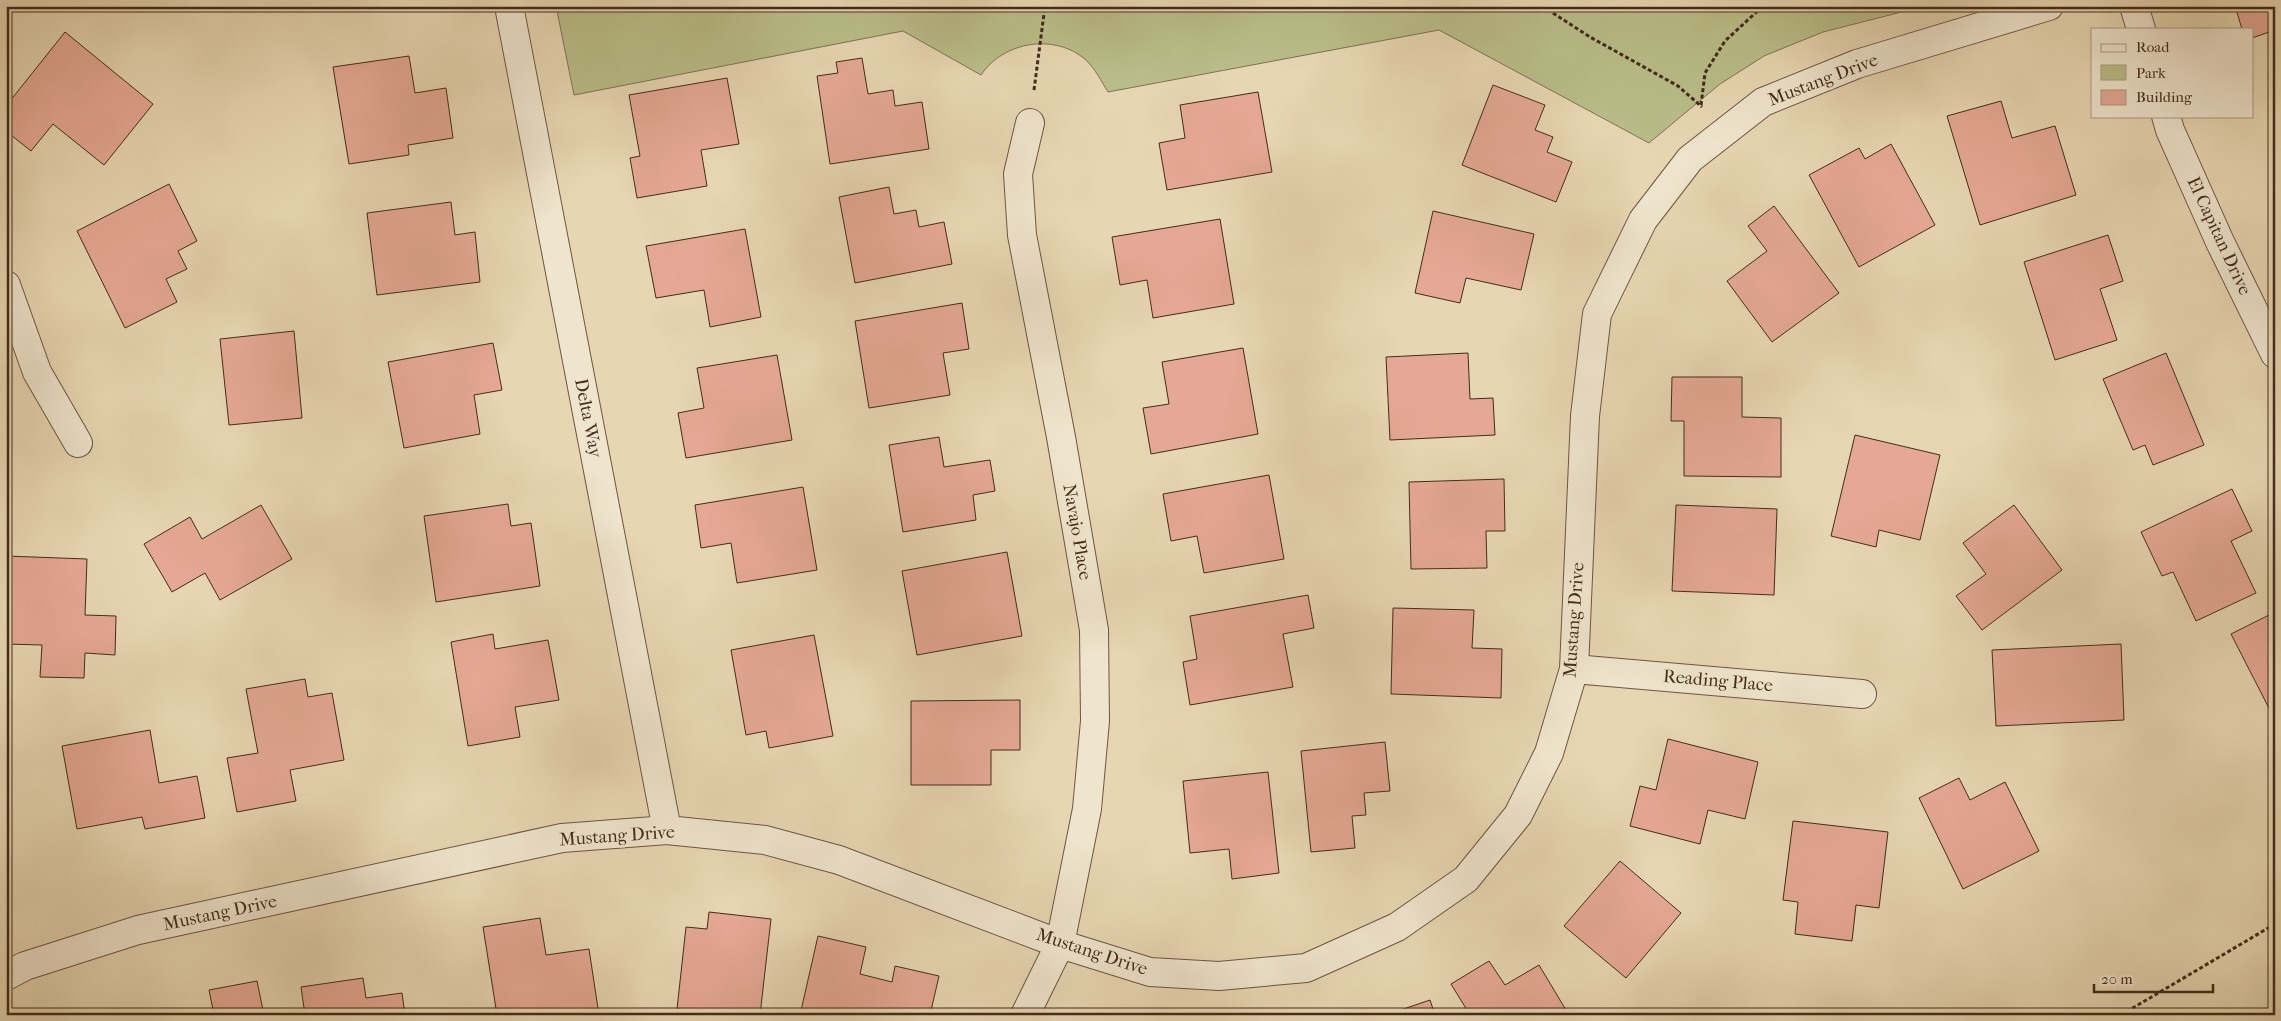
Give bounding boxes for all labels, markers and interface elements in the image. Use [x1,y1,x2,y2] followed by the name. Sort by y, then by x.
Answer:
[2091,28,2254,118] legend
[2136,38,2170,56] text: Road
[1765,49,1881,111] street label: Mustang Drive
[2136,64,2166,82] text: Park
[2136,88,2193,106] text: Building
[2182,173,2256,299] street label: El Capitan Drive
[570,377,606,461] street label: Delta Way
[1058,482,1096,582] street label: Navajo Place
[1559,561,1589,678] street label: Mustang Drive
[1662,666,1774,696] street label: Reading Place
[559,821,676,851] street label: Mustang Drive
[161,891,279,935] street label: Mustang Drive
[1034,924,1150,980] street label: Mustang Drive
[2094,961,2212,993] scale bar
[2101,970,2133,988] text: 20 m

